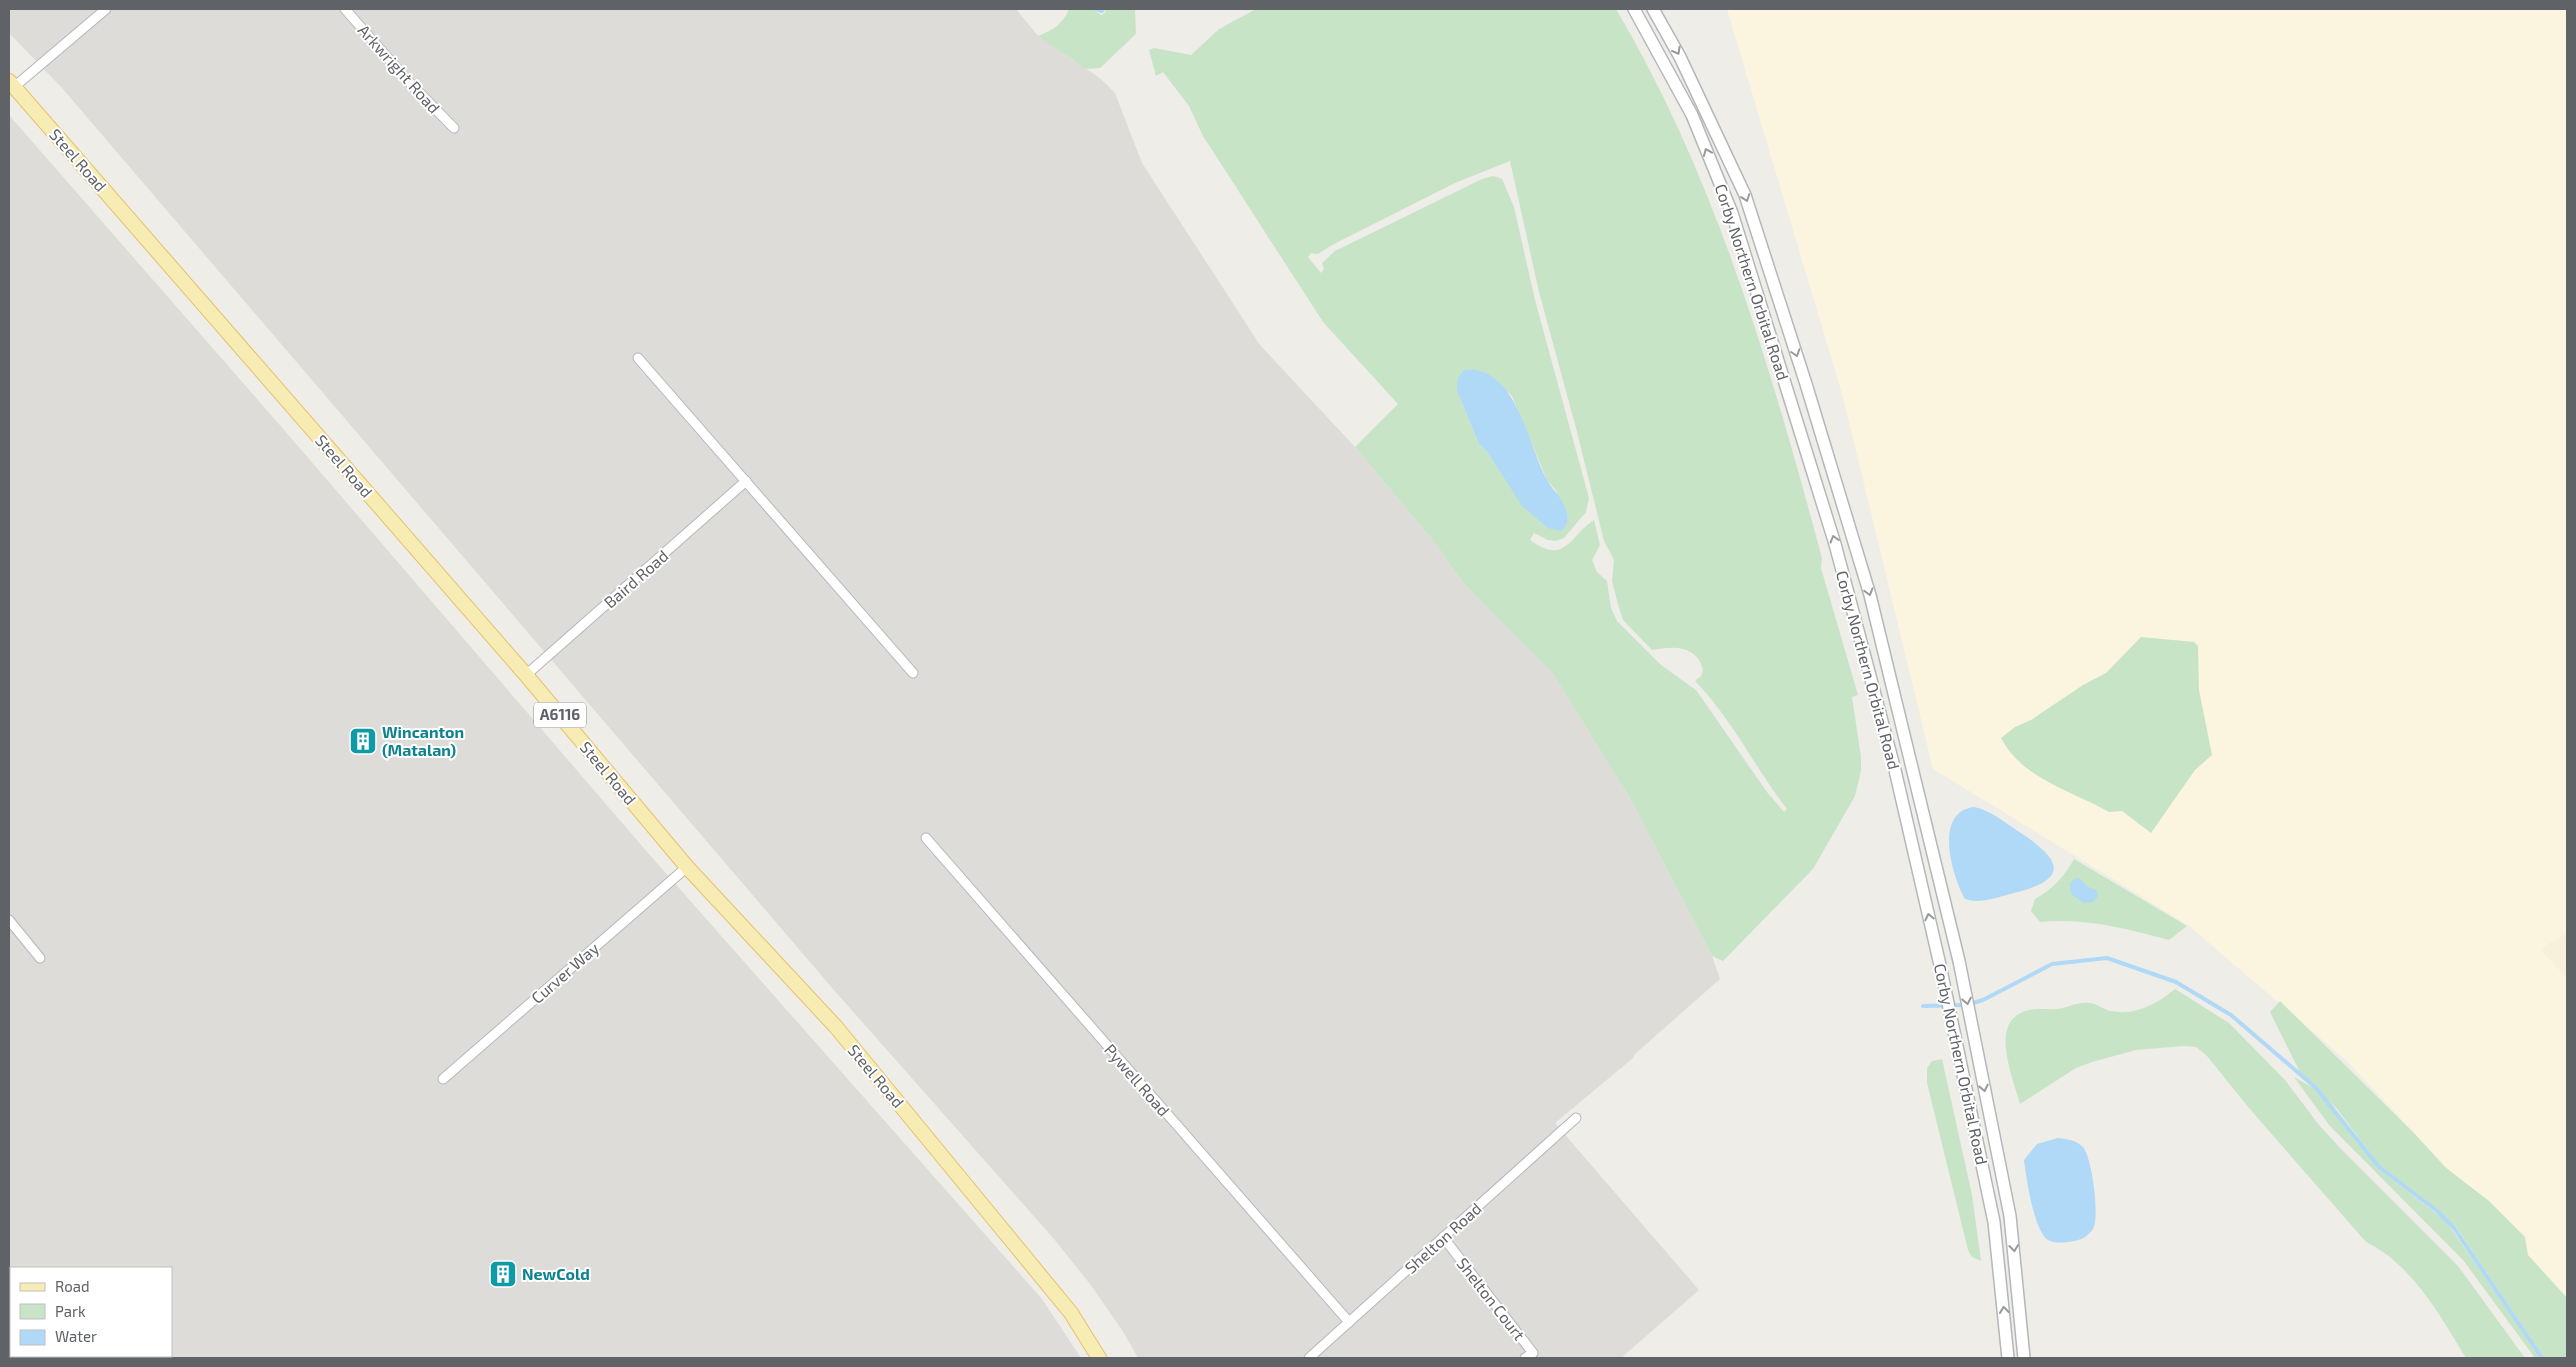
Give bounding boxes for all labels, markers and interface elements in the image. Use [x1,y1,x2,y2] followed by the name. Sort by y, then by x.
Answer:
[355,20,444,117] street label: Arkwright Road
[1671,46,1681,55] one-way arrow
[46,124,111,195] street label: Steel Road
[1703,148,1714,157] one-way arrow
[1712,181,1793,382] street label: Corby Northern Orbital Road
[1740,193,1750,202] one-way arrow
[1790,348,1800,356] one-way arrow
[312,430,377,501] street label: Steel Road
[1829,536,1839,544] one-way arrow
[600,546,672,612] street label: Baird Road
[1833,568,1904,771] street label: Corby Northern Orbital Road
[1863,587,1873,596] one-way arrow
[534,702,586,728] road number: A6116
[382,722,464,759] place label: Wincanton (Matalan)
[348,726,378,756] building icon: Wincanton (Matalan)
[576,737,640,808] street label: Steel Road
[1924,913,1935,922] one-way arrow
[527,938,603,1007] street label: Curver Way
[1931,962,1992,1166] street label: Corby Northern Orbital Road
[1961,996,1971,1005] one-way arrow
[844,1040,908,1111] street label: Steel Road
[1101,1040,1174,1120] street label: Pywell Road
[1978,1084,1989,1093] one-way arrow
[1400,1198,1485,1277] street label: Shelton Road
[2008,1244,2019,1252] one-way arrow
[1453,1254,1529,1344] street label: Shelton Court
[488,1259,518,1289] building icon: NewCold
[522,1264,590,1283] place label: NewCold
[10,1267,172,1357] legend
[55,1277,90,1295] text: Road
[55,1302,86,1320] text: Park
[1999,1305,2010,1313] one-way arrow
[55,1327,97,1345] text: Water

